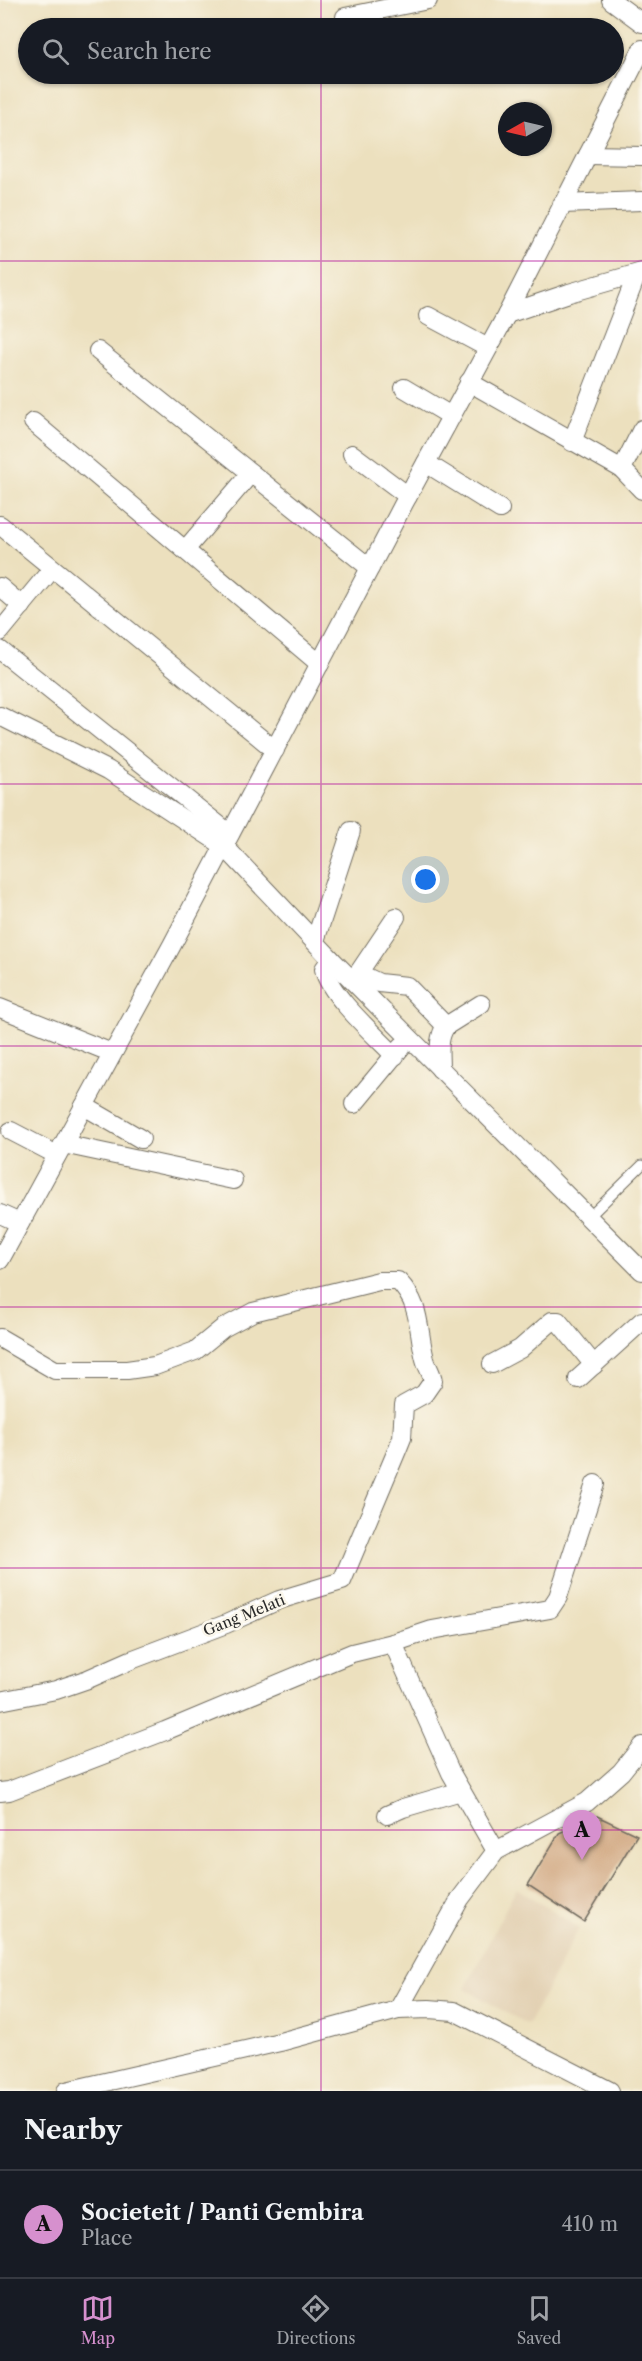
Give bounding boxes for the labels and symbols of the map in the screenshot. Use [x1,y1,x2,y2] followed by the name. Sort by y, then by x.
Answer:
[498,102,552,156] north arrow
[411,865,440,894] your location
[200,1590,288,1640] street label: Gang Melati
[562,1810,602,1860] pin: A

